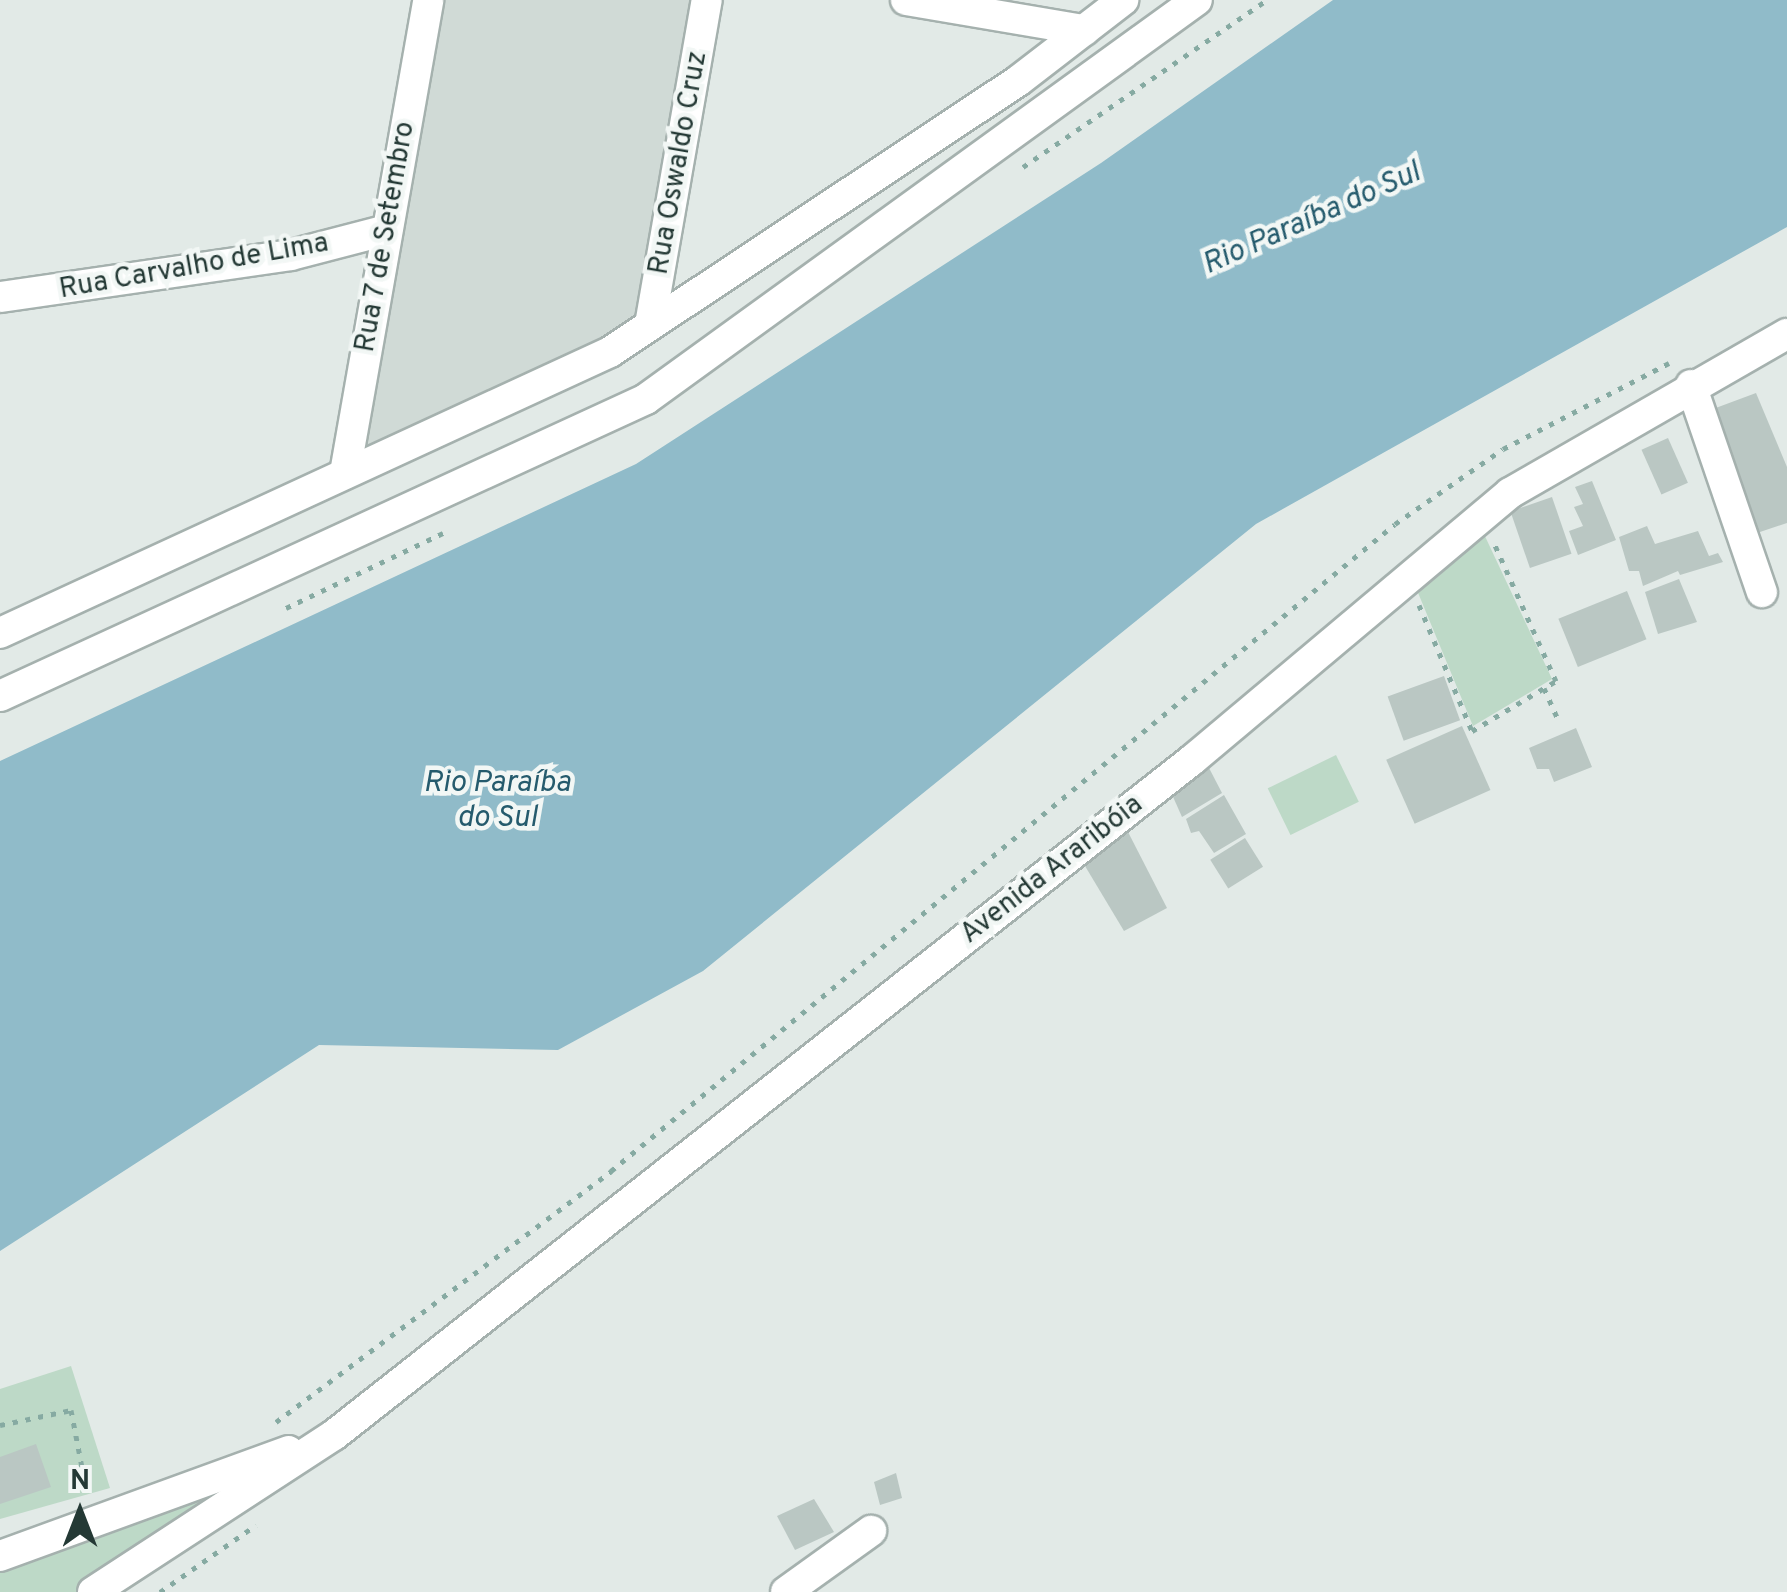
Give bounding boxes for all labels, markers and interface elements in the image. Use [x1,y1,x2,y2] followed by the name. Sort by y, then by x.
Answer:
[643,49,715,277] street label: Rua Oswaldo Cruz
[349,118,423,356] street label: Rua 7 de Setembro
[1197,156,1427,284] water label: Rio Paraíba do Sul
[57,227,331,307] street label: Rua Carvalho de Lima
[423,766,571,836] water label: Rio Paraíba do Sul
[954,788,1150,952] street label: Avenida Araribóia
[30,1462,130,1562] north arrow
[70,1464,90,1500] text: N

